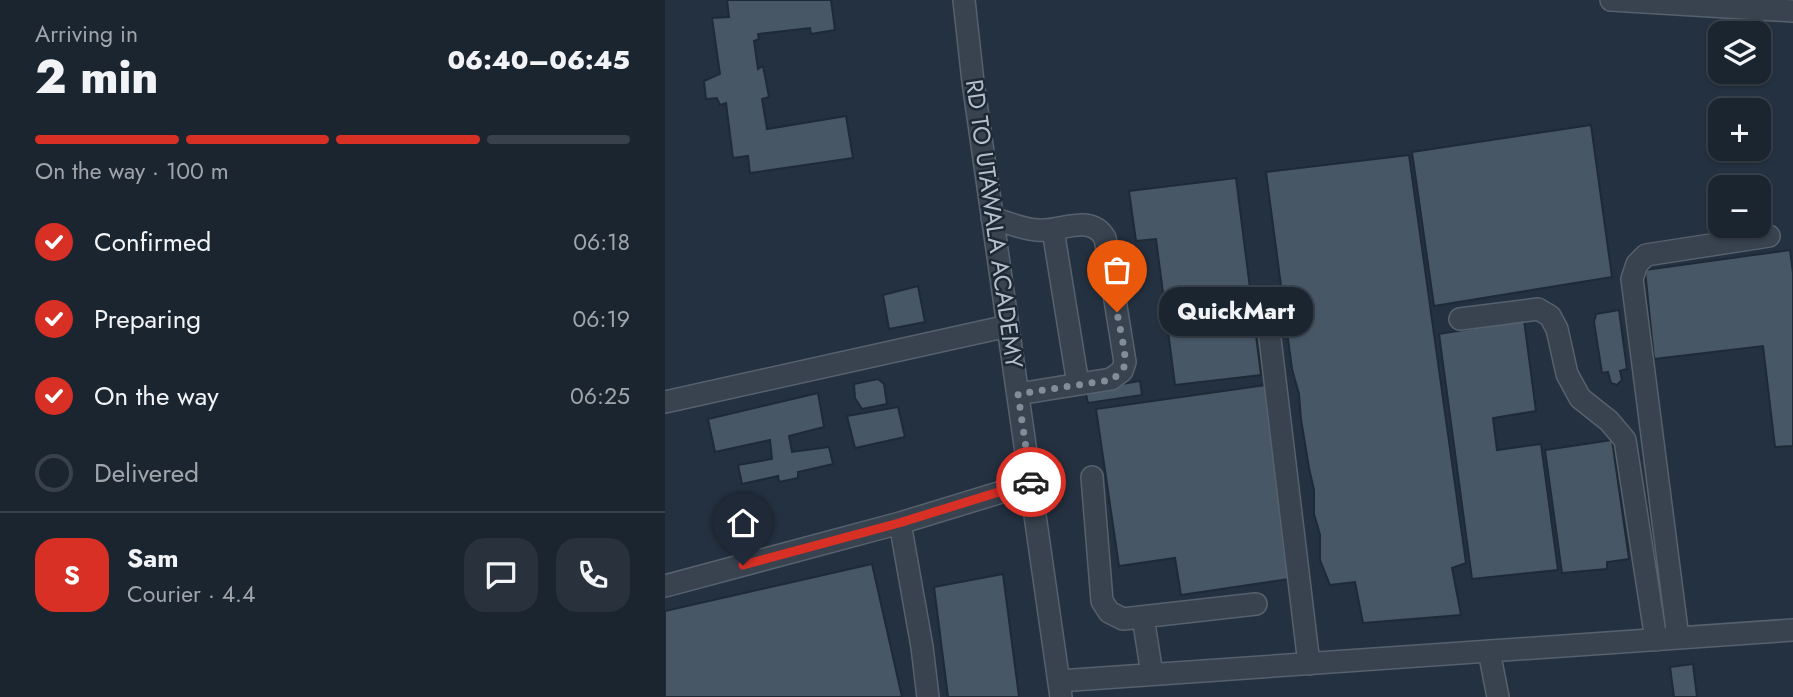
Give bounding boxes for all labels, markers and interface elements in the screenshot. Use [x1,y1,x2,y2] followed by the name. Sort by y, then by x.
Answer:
[35,17,138,51] text: Arriving in
[1708,21,1771,238] map controls
[1708,21,1771,84] button: layers
[447,41,630,79] text: 06:40–06:45
[35,44,159,110] text: 2 min
[957,77,1032,371] street label: RD TO UTAWALA ACADEMY
[1708,98,1771,161] button: +
[35,154,229,188] text: On the way · 100 m
[1708,175,1771,238] button: −
[35,223,73,261] icon: check
[94,223,211,261] text: Confirmed
[573,225,630,259] text: 06:18
[1087,240,1147,312] pin
[1098,251,1136,289] icon: bag
[1159,288,1313,336] callout: QuickMart
[1177,294,1295,328] text: QuickMart
[35,300,73,338] icon: check
[94,300,201,338] text: Preparing
[572,302,630,336] text: 06:19
[35,377,73,415] icon: check
[94,377,219,415] text: On the way
[570,379,630,413] text: 06:25
[996,447,1066,517] courier
[94,454,199,492] text: Delivered
[1012,463,1050,501] icon: car
[713,493,773,565] pin
[724,504,762,542] icon: home
[464,538,538,612] button: chat
[556,538,630,612] button: phone
[127,539,179,577] text: Sam
[64,556,80,594] text: S
[127,577,255,611] text: Courier · 4.4

